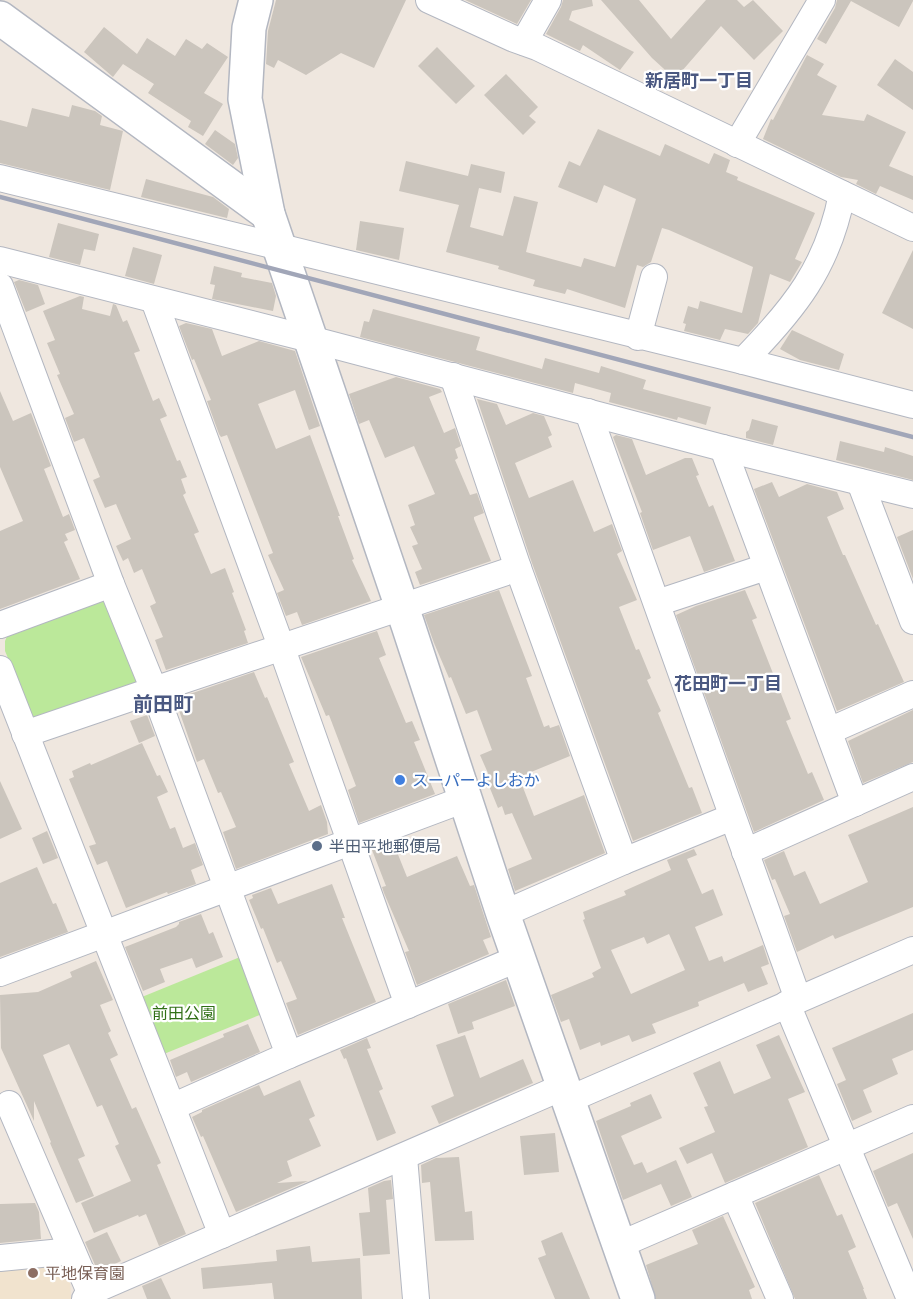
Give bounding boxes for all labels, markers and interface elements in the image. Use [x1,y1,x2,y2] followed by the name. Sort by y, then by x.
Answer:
[645,70,753,92] district label: 新居町一丁目
[674,673,782,695] district label: 花田町一丁目
[133,692,193,716] district label: 前田町
[412,771,540,790] place label: スーパーよしおか
[393,773,407,787] marker: スーパーよしおか
[329,837,441,856] place label: 半田平地郵便局
[310,839,324,853] marker: 半田平地郵便局
[152,1004,216,1023] park label: 前田公園
[45,1264,125,1283] place label: 平地保育園
[26,1266,40,1280] marker: 平地保育園

